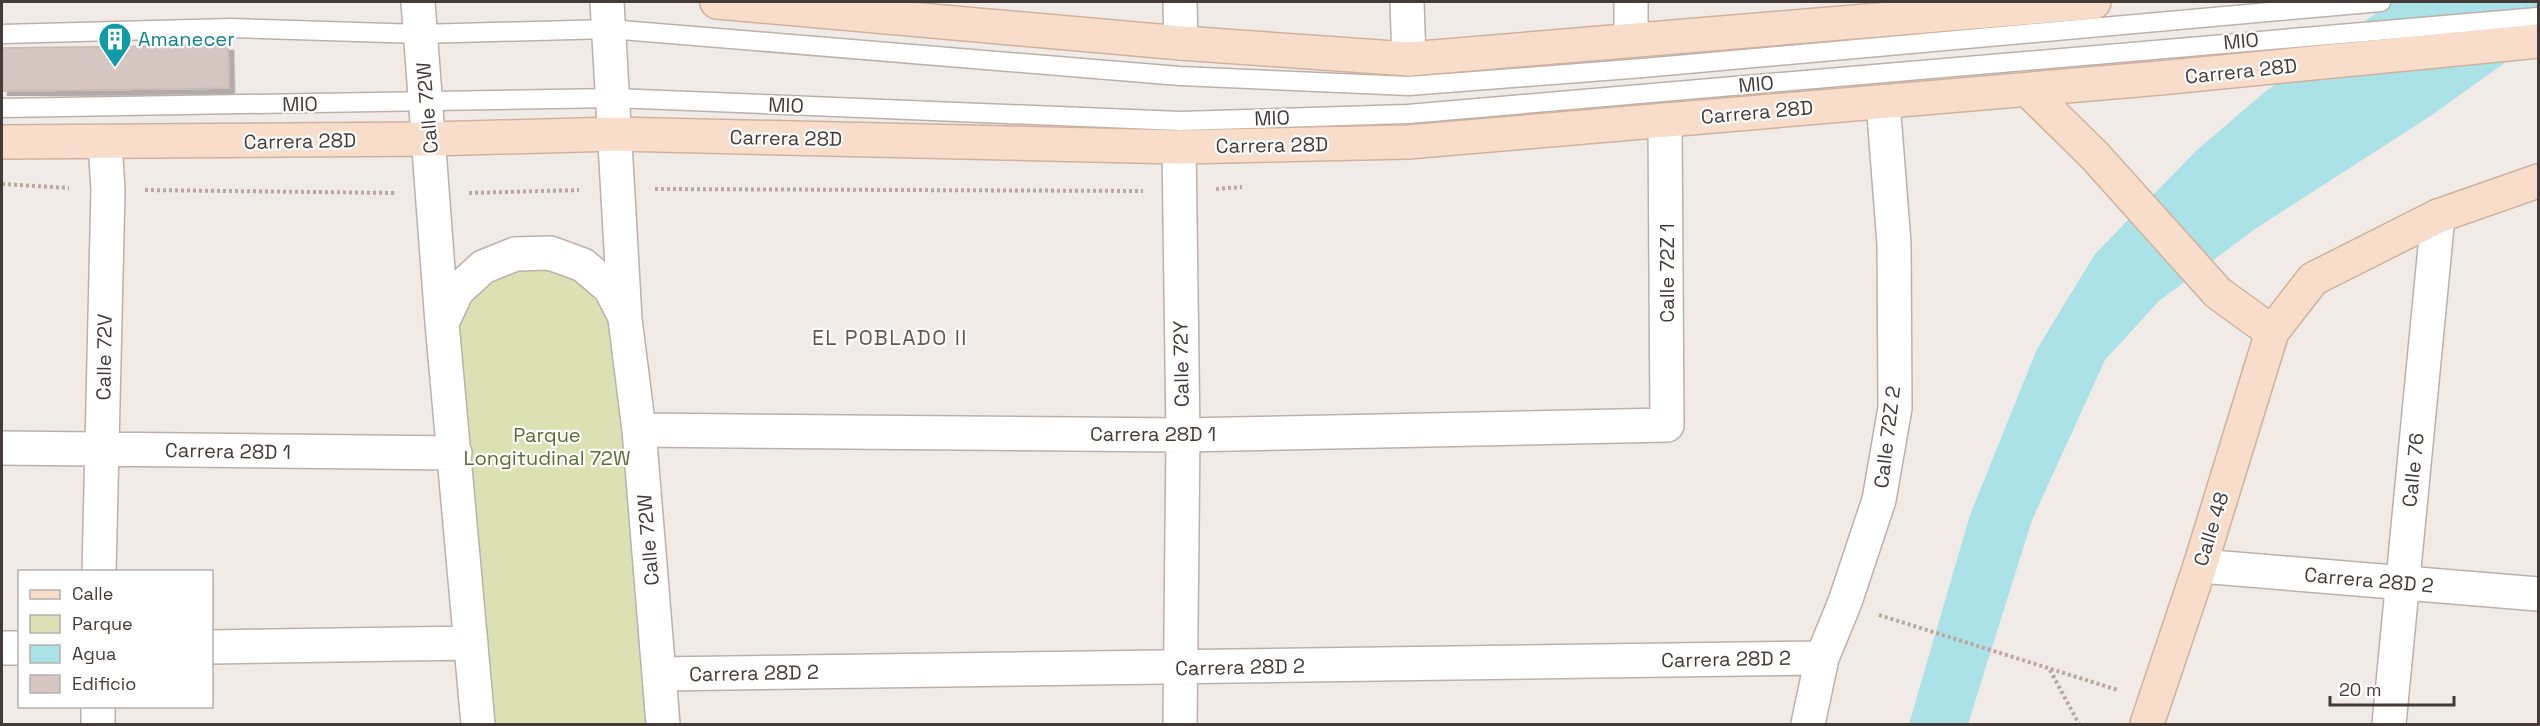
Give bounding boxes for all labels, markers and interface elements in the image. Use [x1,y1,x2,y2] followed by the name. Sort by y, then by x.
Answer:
[97,21,133,68] building icon: Amanecer
[138,26,235,52] place label: Amanecer
[2222,26,2260,56] street label: MIO
[2184,52,2298,90] street label: Carrera 28D
[410,61,444,155] street label: Calle 72W
[1737,69,1775,99] street label: MIO
[282,91,318,117] street label: MIO
[768,91,804,119] street label: MIO
[1700,94,1814,130] street label: Carrera 28D
[1254,104,1290,132] street label: MIO
[730,124,842,152] street label: Carrera 28D
[244,127,356,155] street label: Carrera 28D
[1216,131,1328,159] street label: Carrera 28D
[1654,223,1680,323] street label: Calle 72Z 1
[90,313,118,401] street label: Calle 72V
[1167,321,1195,407] street label: Calle 72Y
[812,324,968,351] district label: EL POBLADO II
[1868,384,1906,490] street label: Calle 72Z 2
[1090,421,1216,447] street label: Carrera 28D 1
[464,422,630,471] park label: Parque Longitudinal 72W
[2396,432,2430,508] street label: Calle 76
[165,437,291,465] street label: Carrera 28D 1
[2187,489,2235,569] street label: Calle 48
[631,493,665,587] street label: Calle 72W
[2303,561,2435,599] street label: Carrera 28D 2
[18,570,213,708] legend
[72,582,113,605] text: Calle
[72,612,133,635] text: Parque
[72,642,116,665] text: Agua
[1661,645,1791,673] street label: Carrera 28D 2
[1175,653,1305,681] street label: Carrera 28D 2
[689,659,819,687] street label: Carrera 28D 2
[2330,669,2454,707] scale bar
[72,672,136,695] text: Edificio
[2339,678,2382,701] text: 20 m

